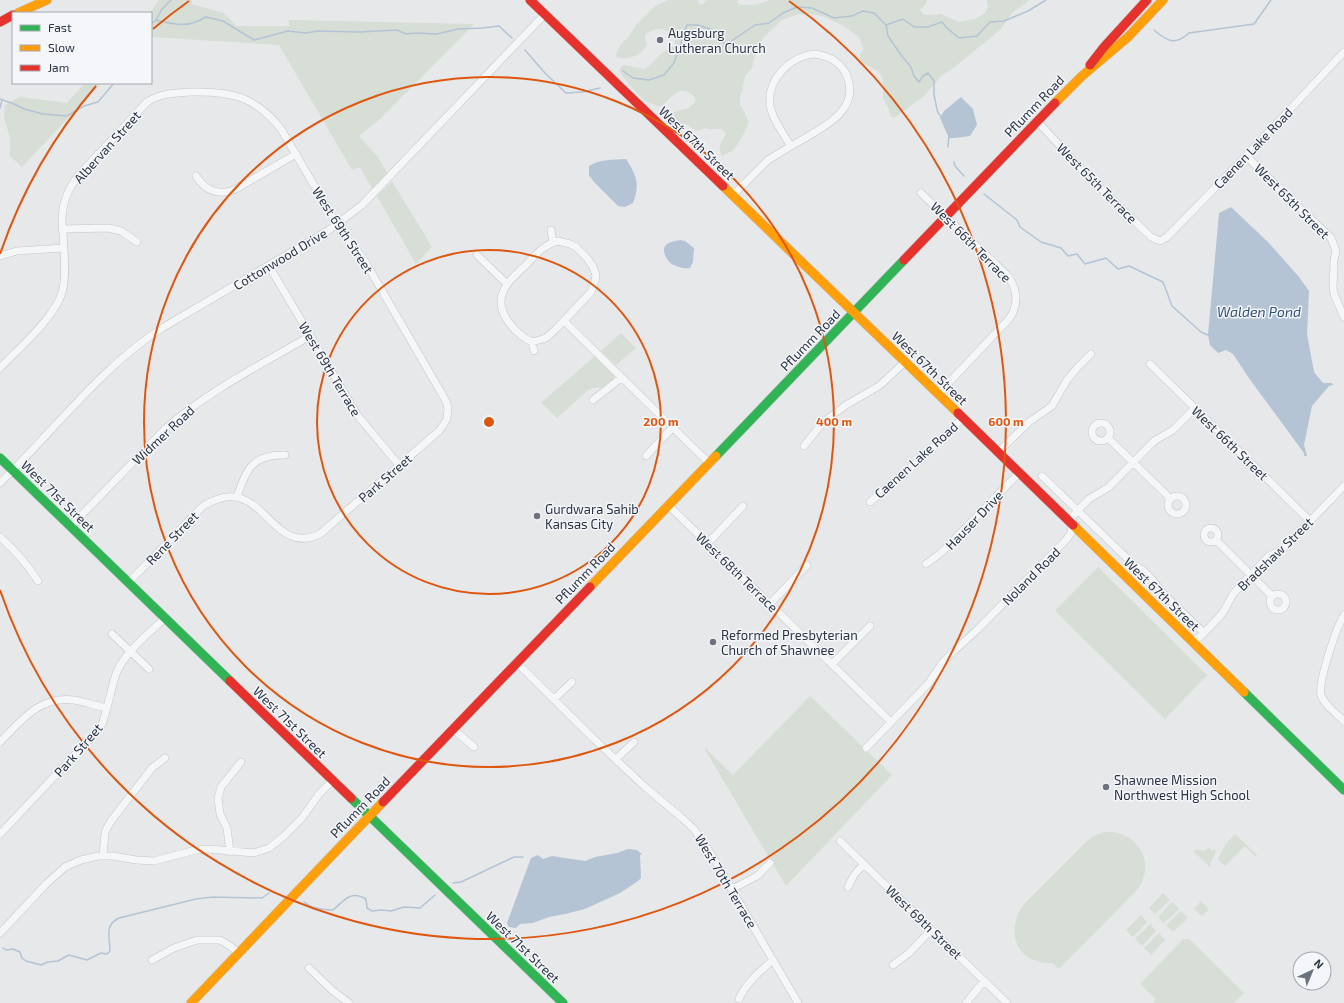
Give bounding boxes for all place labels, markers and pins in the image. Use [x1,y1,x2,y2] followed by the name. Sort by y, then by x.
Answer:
[668,25,766,56] place label: Augsburg Lutheran Church
[655,35,665,45] marker: Augsburg Lutheran Church
[482,415,496,429] centre of rings
[545,501,639,532] place label: Gurdwara Sahib Kansas City
[532,511,542,521] marker: Gurdwara Sahib Kansas City
[721,627,858,658] place label: Reformed Presbyterian Church of Shawnee
[708,637,718,647] marker: Reformed Presbyterian Church of Shawnee
[1114,772,1250,803] place label: Shawnee Mission Northwest High School
[1101,782,1111,792] marker: Shawnee Mission Northwest High School

